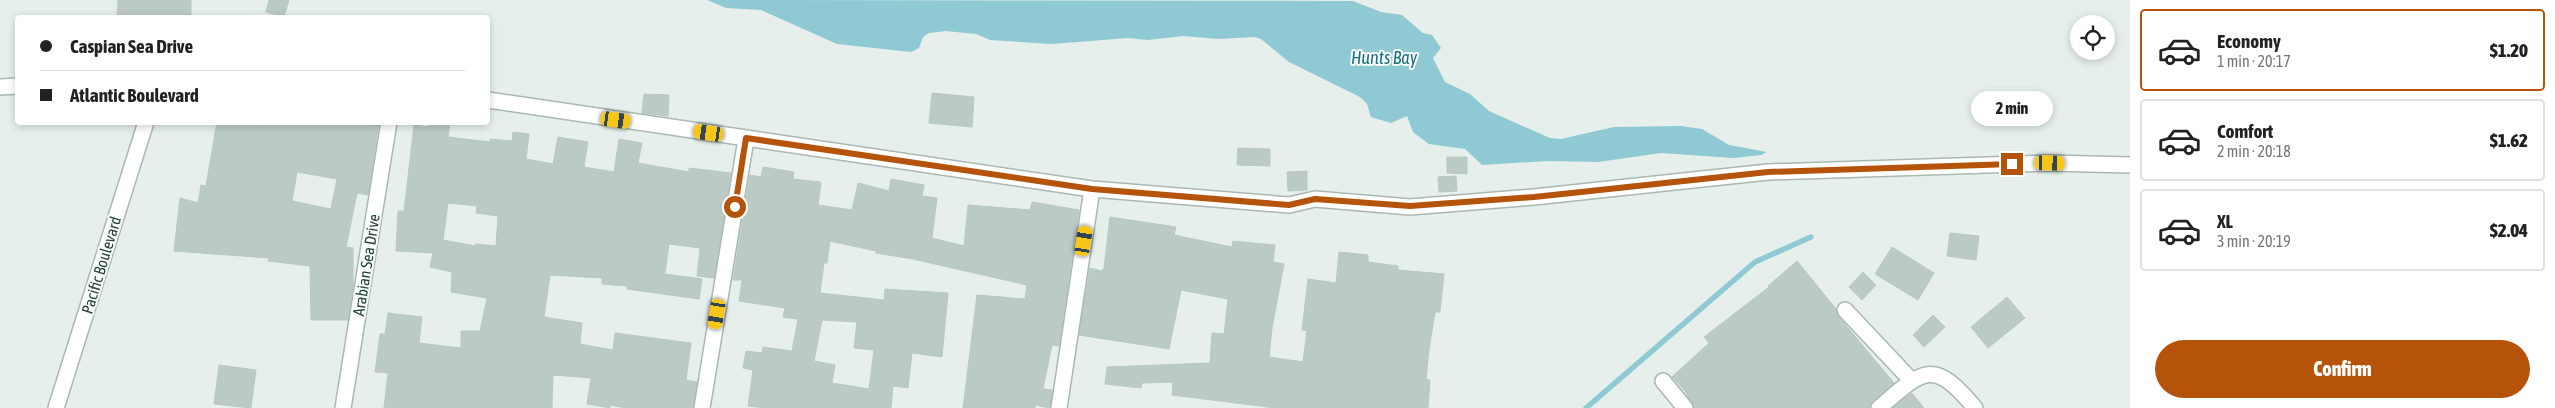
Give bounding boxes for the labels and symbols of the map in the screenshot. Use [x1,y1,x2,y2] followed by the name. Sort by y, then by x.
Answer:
[1351,47,1418,68] water label: Hunts Bay
[1971,91,2053,126] callout: 2 min
[600,110,631,130] car
[693,123,724,143] car
[2001,153,2023,175] route end
[2034,155,2065,171] car
[724,196,746,218] route start
[349,213,383,317] street label: Arabian Sea Drive
[78,214,124,316] street label: Pacific Boulevard
[1074,225,1093,257] car
[707,298,726,330] car

